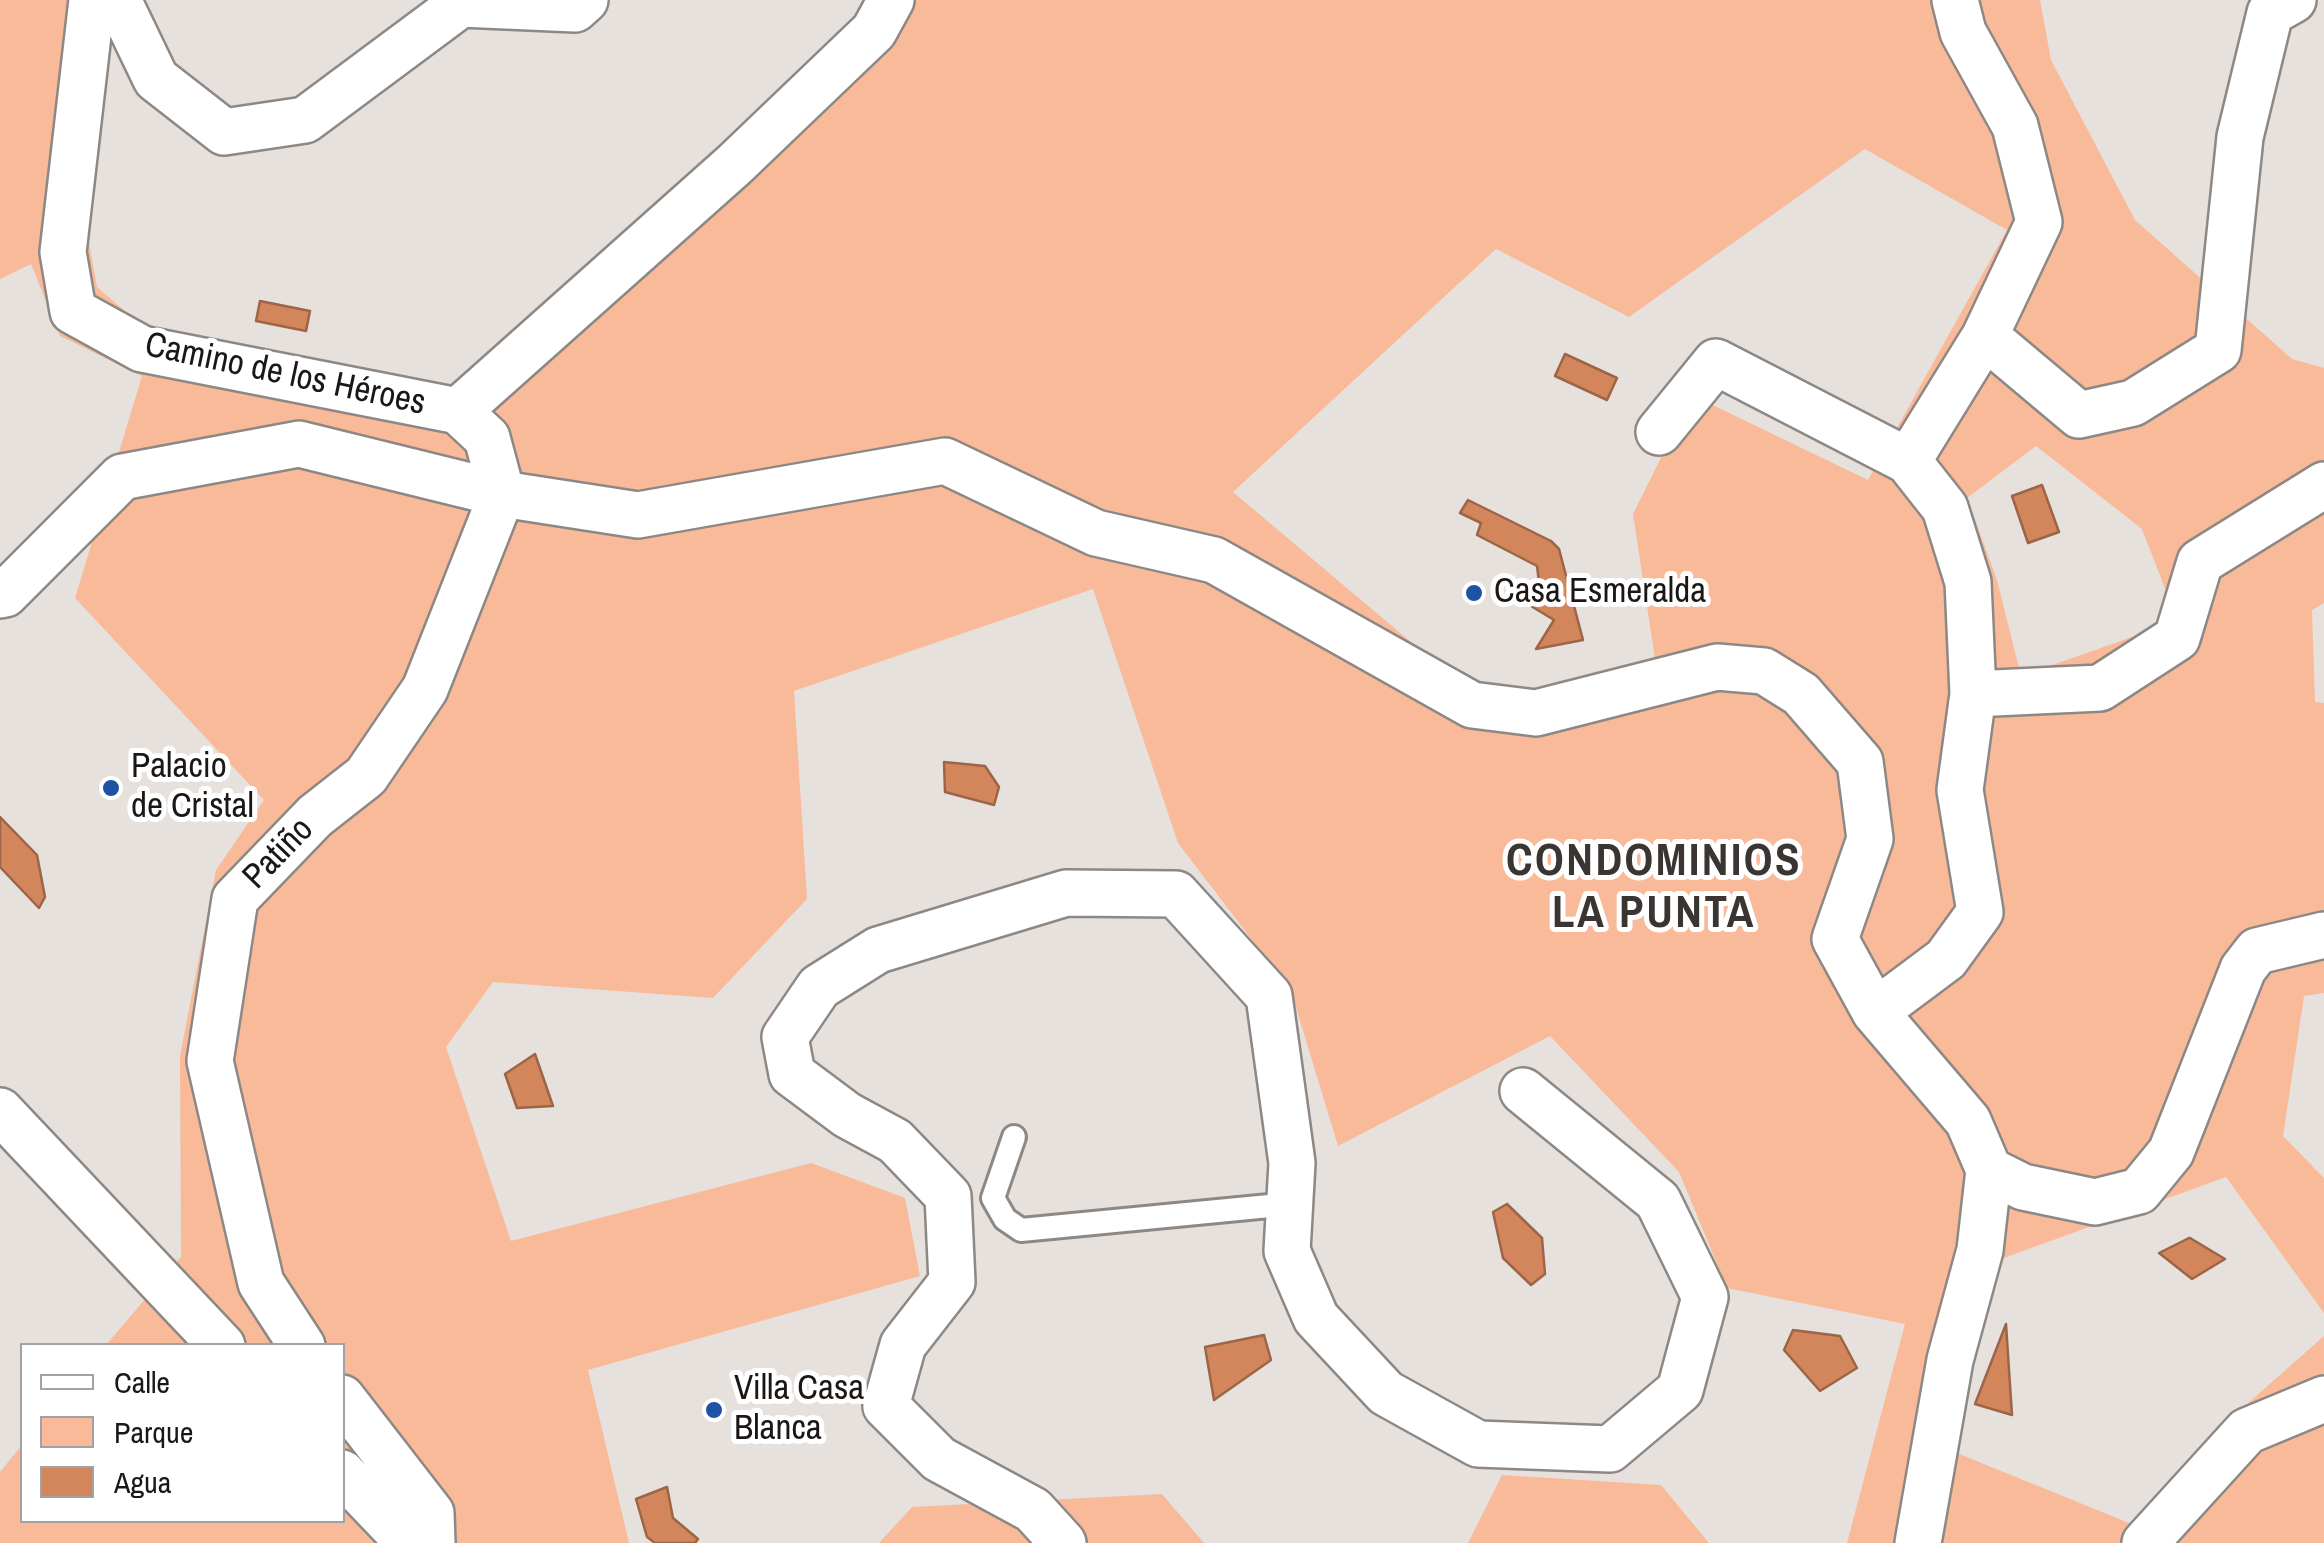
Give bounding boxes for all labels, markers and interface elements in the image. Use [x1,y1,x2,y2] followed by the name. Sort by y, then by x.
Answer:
[141,325,429,425] street label: Camino de los Héroes
[1494,572,1706,614] place label: Casa Esmeralda
[1463,582,1485,604] marker: Casa Esmeralda
[131,747,254,829] place label: Palacio de Cristal
[100,777,122,799] marker: Palacio de Cristal
[235,810,323,898] street label: Patiño
[1506,836,1802,942] district label: CONDOMINIOS LA PUNTA
[20,1343,345,1523] legend
[114,1362,170,1402] text: Calle
[734,1369,864,1451] place label: Villa Casa Blanca
[703,1399,725,1421] marker: Villa Casa Blanca
[114,1412,193,1452] text: Parque
[114,1462,171,1502] text: Agua

